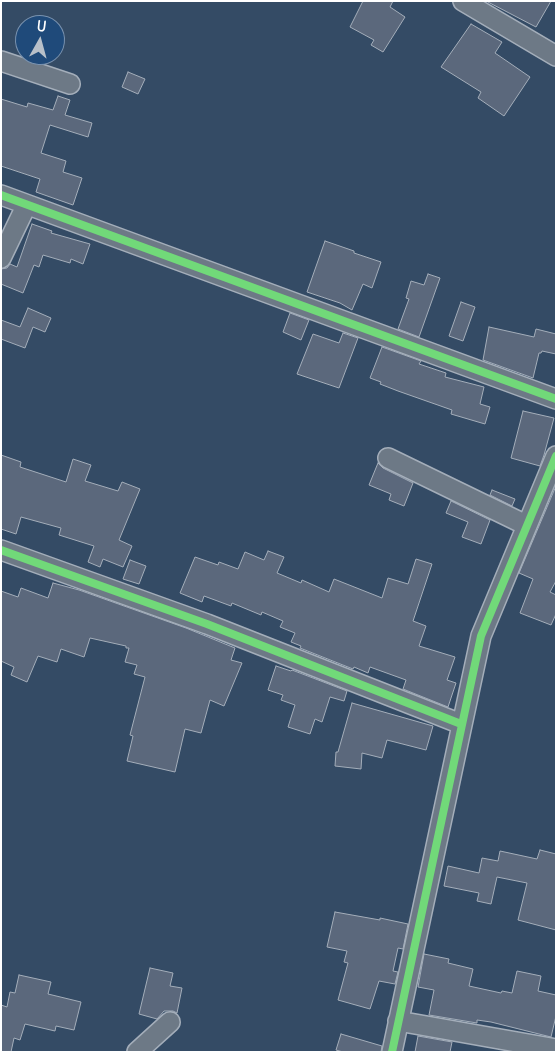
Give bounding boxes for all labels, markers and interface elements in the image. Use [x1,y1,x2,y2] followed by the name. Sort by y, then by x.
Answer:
[15,15,65,65] north arrow
[36,17,48,36] text: U

